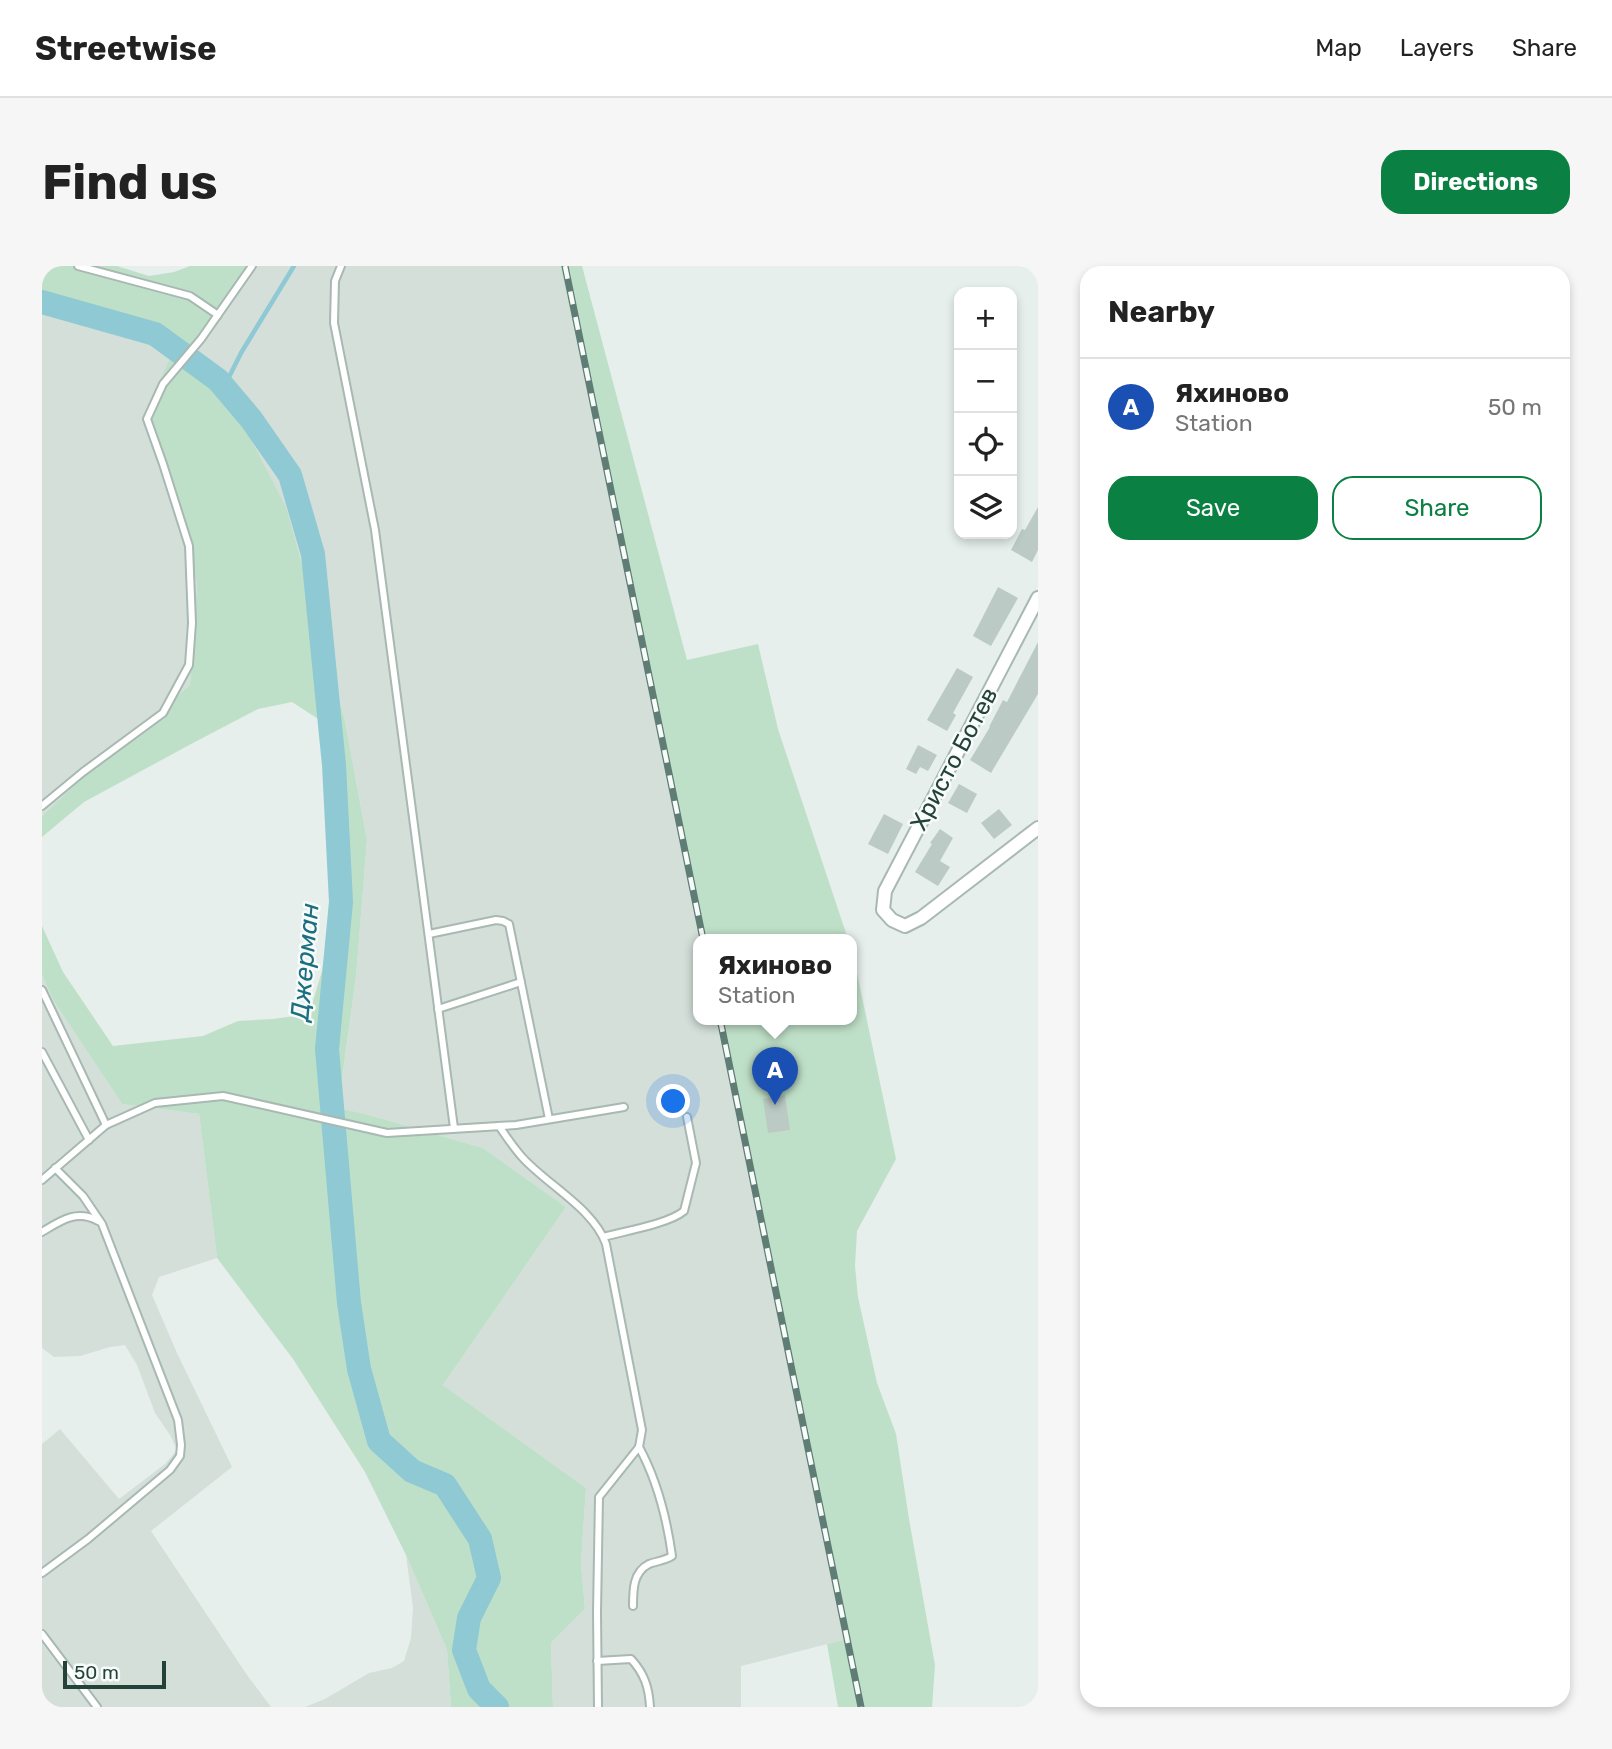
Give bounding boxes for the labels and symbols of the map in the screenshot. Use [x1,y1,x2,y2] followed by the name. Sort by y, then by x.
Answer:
[905,683,1003,835] street label: Христо Ботев
[284,902,326,1024] water label: Джерман
[752,1047,798,1105] pin: A
[656,1084,690,1118] your location
[63,1658,166,1690] scale bar

